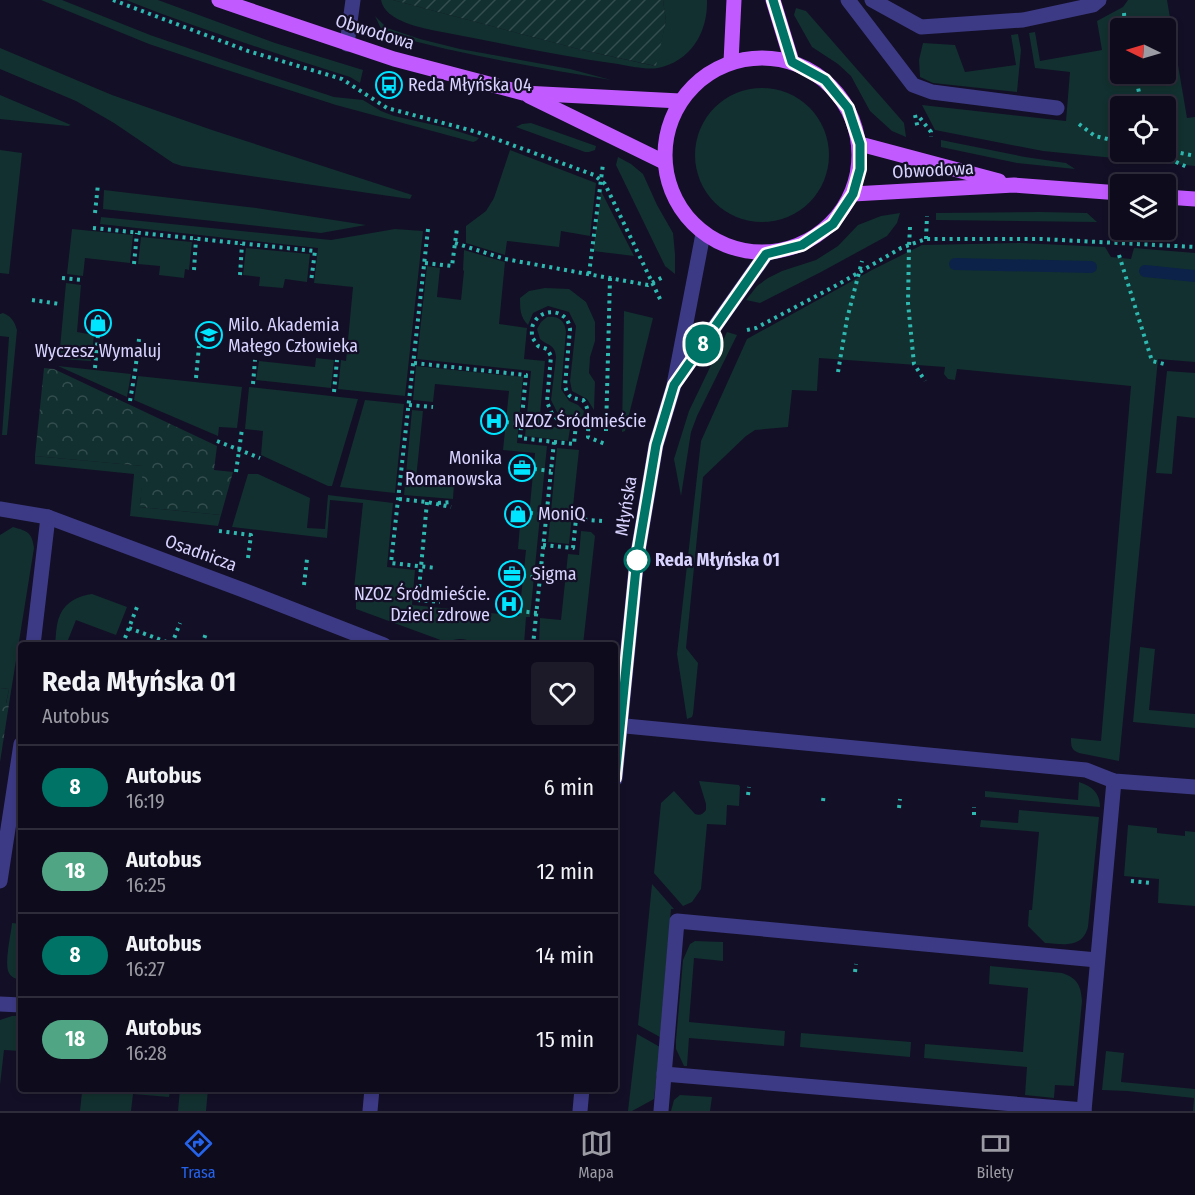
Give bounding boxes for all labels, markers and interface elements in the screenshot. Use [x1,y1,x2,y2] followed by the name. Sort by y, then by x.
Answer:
[333,10,417,55] street label: Obwodowa
[1110,18,1176,84] north arrow
[1110,18,1176,240] map controls
[374,70,404,100] bus stop icon: Reda Młyńska 04
[408,74,532,96] place label: Reda Młyńska 04
[1110,96,1176,162] button: locate
[892,157,975,183] street label: Obwodowa
[1110,174,1176,240] button: layers
[83,308,113,338] shop icon: Wyczesz Wymaluj
[228,314,358,357] place label: Milo. Akademia Małego Człowieka
[194,320,224,350] school or university icon: Milo. Akademia Małego Człowieka
[684,324,722,364] line badge: 8
[697,331,709,357] text: 8
[35,340,161,362] place label: Wyczesz Wymaluj
[479,406,509,436] hospital icon: NZOZ Śródmieście
[514,409,647,432] place label: NZOZ Śródmieście
[405,447,502,490] place label: Monika Romanowska
[507,453,537,483] office icon: Monika Romanowska
[610,474,642,537] street label: Młyńska
[503,499,533,529] shop icon: MoniQ
[538,503,586,525] place label: MoniQ
[162,530,240,576] street label: Osadnicza
[624,547,650,573] marker: Reda Młyńska 01
[655,549,780,571] place label: Reda Młyńska 01
[497,559,527,589] office icon: Sigma
[532,563,577,585] place label: Sigma
[354,582,490,626] place label: NZOZ Śródmieście. Dzieci zdrowe
[494,589,524,619] hospital icon: NZOZ Śródmieście. Dzieci zdrowe
[531,662,594,725] button: heart
[42,665,236,698] text: Reda Młyńska 01
[42,704,109,728] text: Autobus
[126,762,201,789] text: Autobus
[69,774,81,800] text: 8
[544,774,594,801] text: 6 min
[126,789,165,813] text: 16:19
[126,846,201,873] text: Autobus
[65,858,85,884] text: 18
[536,858,594,885] text: 12 min
[126,873,166,897] text: 16:25
[126,930,201,957] text: Autobus
[69,942,81,968] text: 8
[536,942,594,969] text: 14 min
[126,957,165,981] text: 16:27
[126,1014,201,1041] text: Autobus
[65,1026,85,1052] text: 18
[536,1026,594,1053] text: 15 min
[126,1041,167,1065] text: 16:28
[181,1127,216,1182] tab: Trasa
[578,1127,614,1182] tab: Mapa
[976,1127,1014,1182] tab: Bilety

